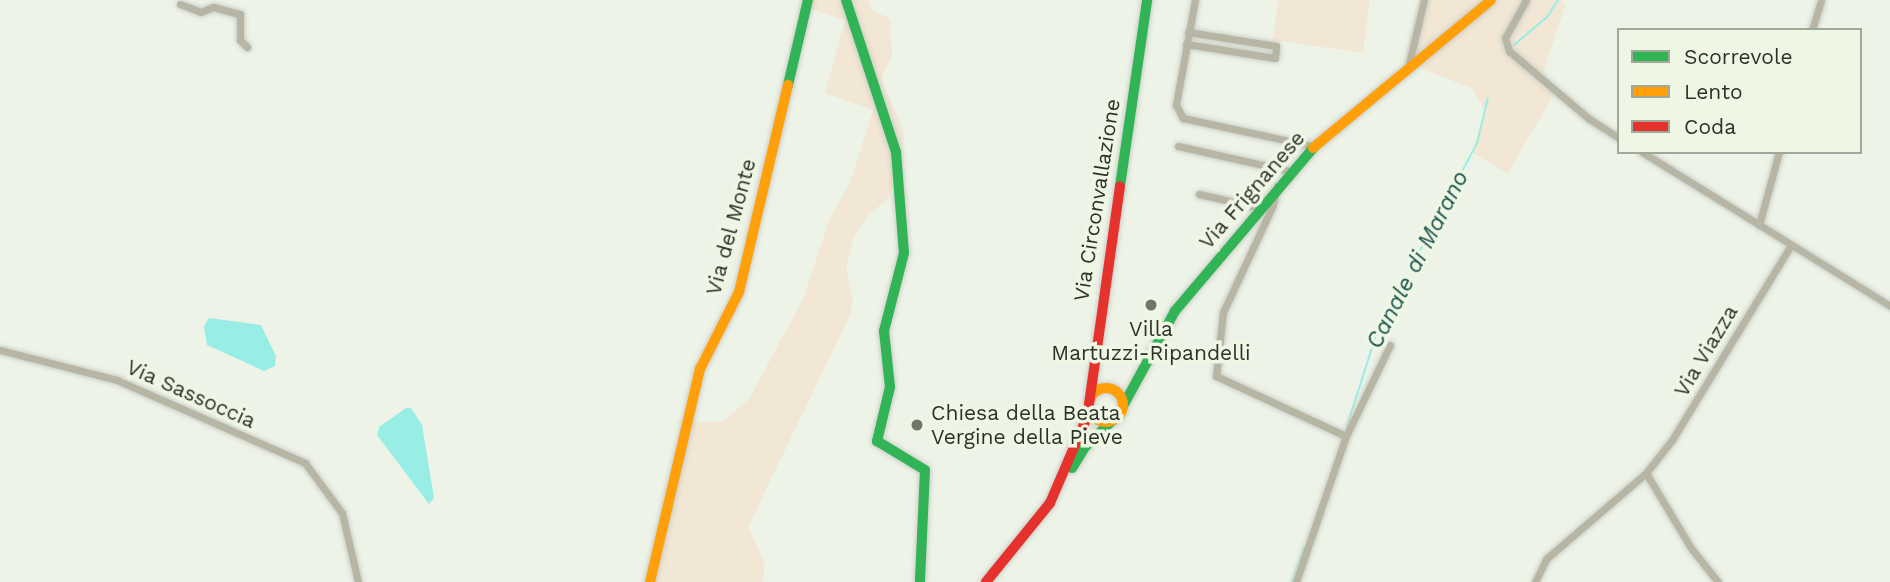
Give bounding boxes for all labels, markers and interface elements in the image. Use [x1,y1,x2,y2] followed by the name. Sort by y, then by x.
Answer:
[1617,28,1862,154] legend
[1684,44,1793,69] text: Scorrevole
[1684,79,1743,104] text: Lento
[1068,97,1126,303] street label: Via Circonvallazione
[1684,114,1736,139] text: Coda
[1194,126,1310,254] street label: Via Frignanese
[701,156,761,298] street label: Via del Monte
[1361,166,1475,354] water label: Canale di Marano
[1143,297,1159,313] marker: Villa Martuzzi-Ripandelli
[1669,300,1743,402] street label: Via Viazza
[1051,316,1251,366] place label: Villa Martuzzi-Ripandelli
[122,354,260,434] street label: Via Sassoccia
[931,400,1123,450] place label: Chiesa della Beata Vergine della Pieve
[909,417,925,433] marker: Chiesa della Beata Vergine della Pieve

